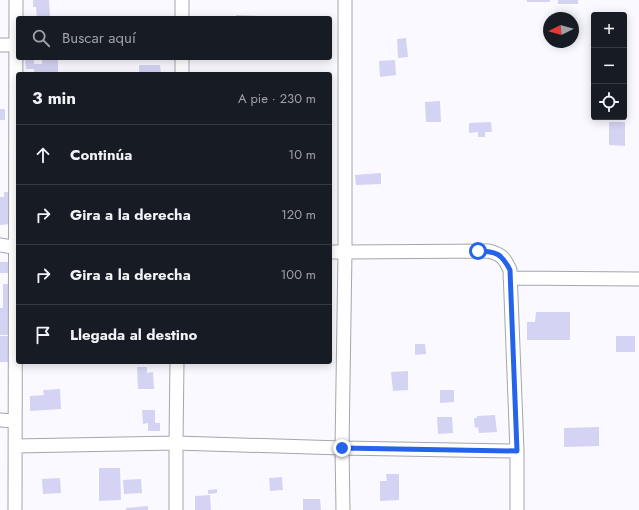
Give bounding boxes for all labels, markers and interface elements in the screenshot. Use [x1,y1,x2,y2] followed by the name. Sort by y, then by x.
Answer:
[543,12,579,48] north arrow
[591,12,627,120] map controls
[591,12,627,48] button: +
[16,16,332,60] search box
[30,27,52,49] icon: search
[62,27,136,49] text: Buscar aquí
[591,48,627,84] button: −
[591,84,627,120] button: locate
[32,86,76,110] text: 3 min
[238,89,316,108] text: A pie · 230 m
[32,144,54,166] icon: ahead
[70,144,132,166] text: Continúa
[288,145,316,164] text: 10 m
[32,204,54,226] icon: right
[70,204,191,226] text: Gira a la derecha
[281,205,316,224] text: 120 m
[469,242,487,260] route start
[32,264,54,286] icon: right
[70,264,191,286] text: Gira a la derecha
[281,265,316,284] text: 100 m
[32,324,54,346] icon: arrive
[70,324,197,346] text: Llegada al destino
[333,439,351,457] route end

